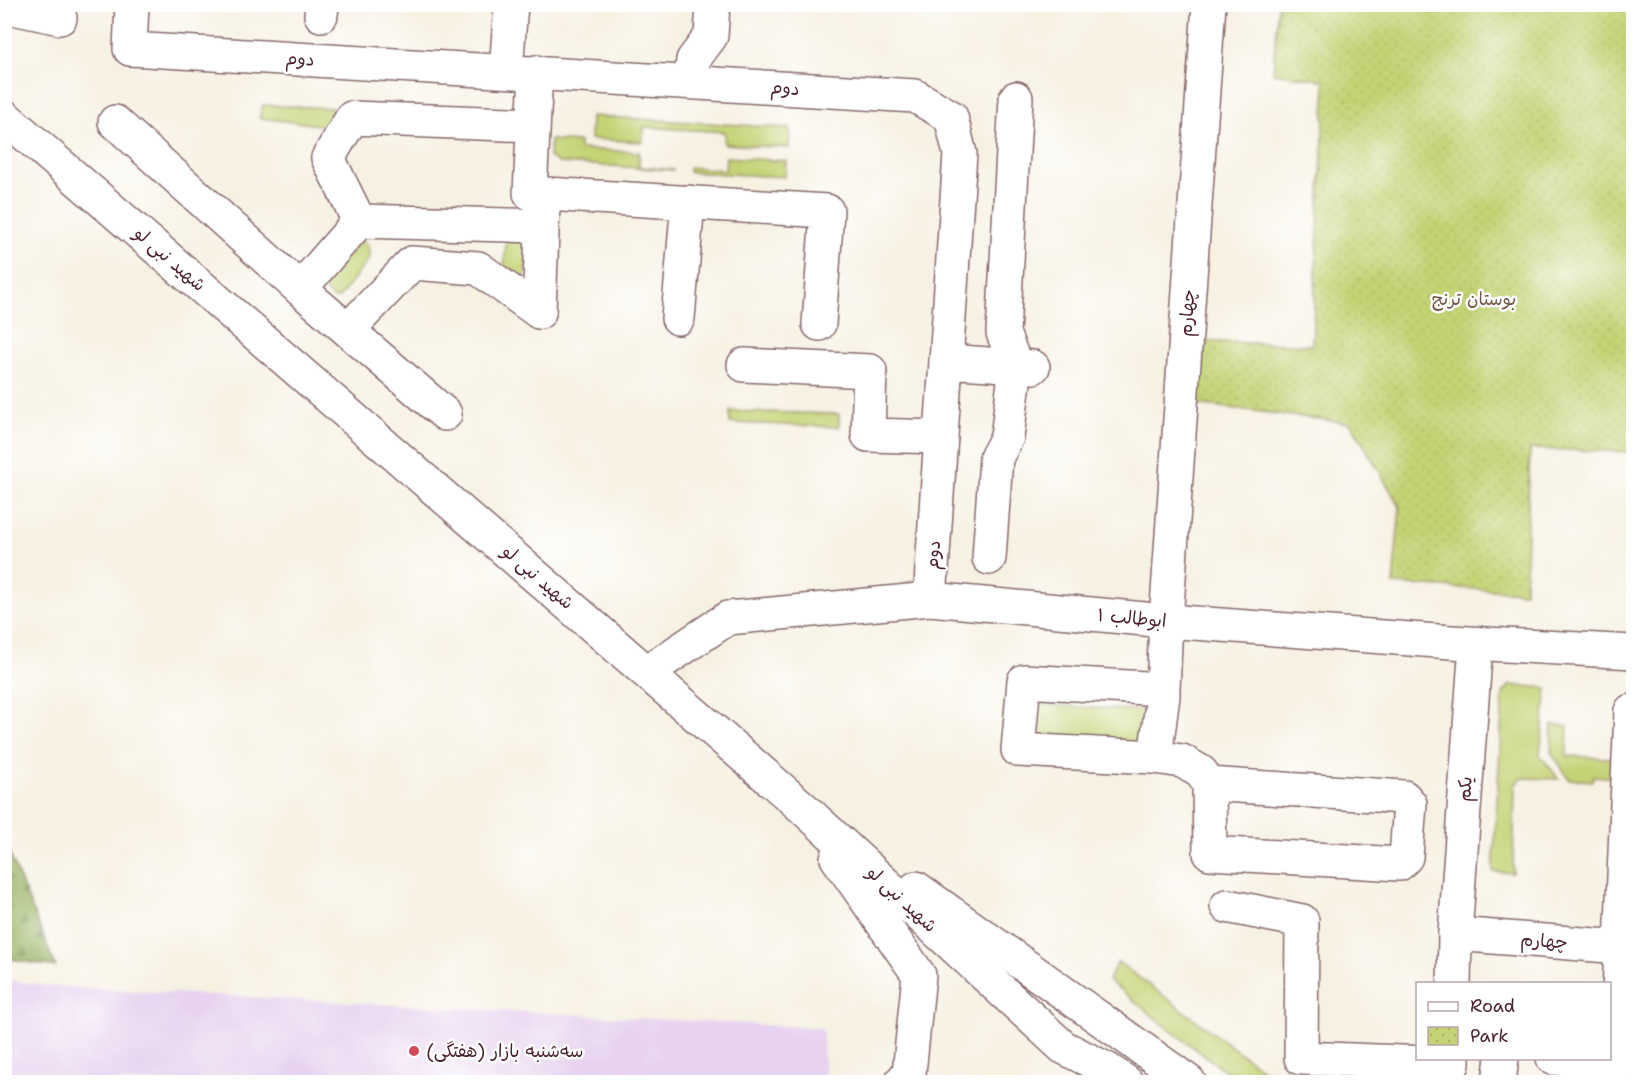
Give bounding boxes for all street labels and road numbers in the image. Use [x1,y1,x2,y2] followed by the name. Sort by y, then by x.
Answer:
[285,46,315,74] street label: دوم
[769,75,800,103] street label: دوم
[128,221,211,297] street label: شهید نبی لو
[1173,288,1203,338] street label: چهارم
[496,539,579,615] street label: شهید نبی لو
[920,540,948,571] street label: دوم
[1096,603,1168,633] street label: ابوطالب ۱
[1452,775,1480,803] street label: یکم
[861,860,942,938] street label: شهید نبی لو
[1519,927,1569,957] street label: چهارم

